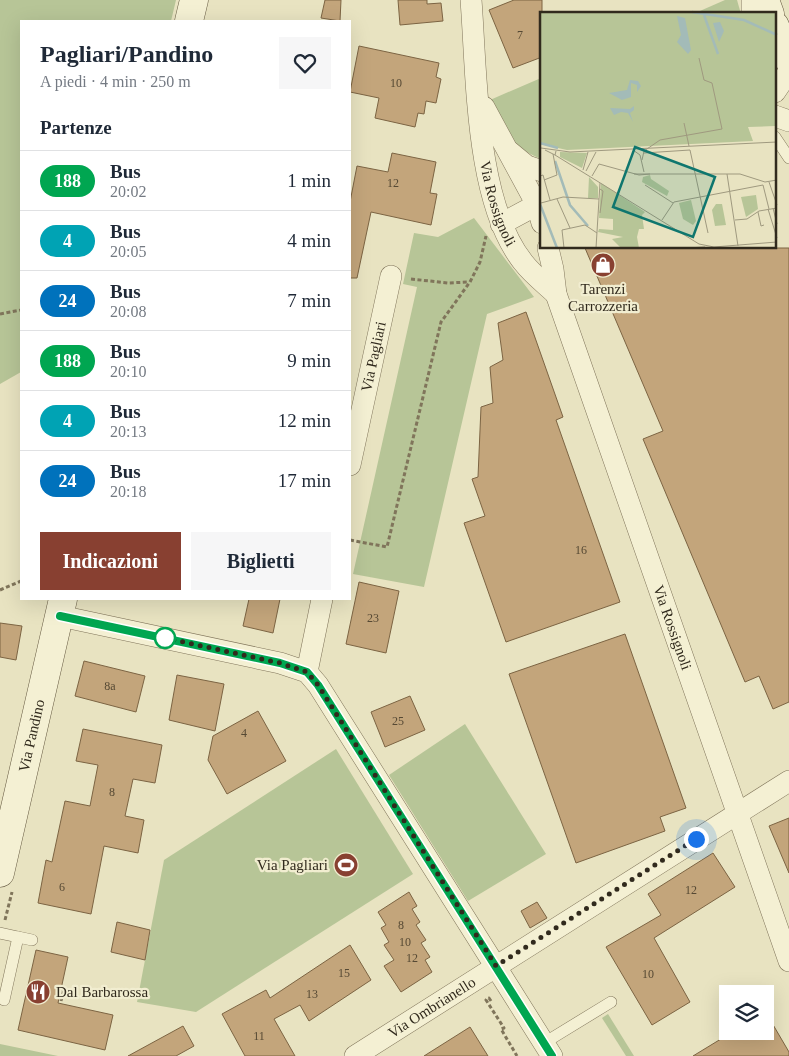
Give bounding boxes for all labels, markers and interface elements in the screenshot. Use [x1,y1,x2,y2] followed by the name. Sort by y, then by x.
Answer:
[540,12,776,249] inset map
[517,28,523,42] house number: 7
[279,37,331,89] button: heart
[40,41,213,67] text: Pagliari/Pandino
[40,73,191,90] text: A piedi · 4 min · 250 m
[390,76,402,90] house number: 10
[40,117,112,138] text: Partenze
[477,160,519,249] street label: Via Rossignoli
[110,161,141,182] text: Bus
[287,170,331,191] text: 1 min
[54,171,81,191] text: 188
[387,176,399,190] house number: 12
[110,183,146,200] text: 20:02
[110,221,141,242] text: Bus
[287,230,331,251] text: 4 min
[63,231,72,251] text: 4
[110,243,146,260] text: 20:05
[590,252,616,278] shop icon: Tarenzi Carrozzeria
[110,281,141,302] text: Bus
[568,281,638,314] place label: Tarenzi Carrozzeria
[287,290,331,311] text: 7 min
[59,291,77,311] text: 24
[110,303,146,320] text: 20:08
[358,320,389,393] street label: Via Pagliari
[110,341,141,362] text: Bus
[287,350,331,371] text: 9 min
[54,351,81,371] text: 188
[110,363,146,380] text: 20:10
[110,401,141,422] text: Bus
[278,410,331,431] text: 12 min
[63,411,72,431] text: 4
[110,423,146,440] text: 20:13
[110,461,141,482] text: Bus
[278,470,331,491] text: 17 min
[59,471,77,491] text: 24
[110,483,146,500] text: 20:18
[40,532,181,590] button: Indicazioni
[191,532,331,590] button: Biglietti
[575,543,587,557] house number: 16
[650,583,695,672] street label: Via Rossignoli
[367,611,379,625] house number: 23
[154,627,176,649] unlabelled marker
[104,679,116,693] house number: 8a
[16,698,48,773] street label: Via Pandino
[392,714,404,728] house number: 25
[241,726,247,740] house number: 4
[109,785,115,799] house number: 8
[684,827,709,852] your location
[333,852,359,878] sports icon: Via Pagliari
[257,857,328,873] place label: Via Pagliari
[59,880,65,894] house number: 6
[685,883,697,897] house number: 12
[398,918,404,932] house number: 8
[399,935,411,949] house number: 10
[406,951,418,965] house number: 12
[338,966,350,980] house number: 15
[642,967,654,981] house number: 10
[385,974,479,1041] street label: Via Ombrianello
[25,979,51,1005] restaurant icon: Dal Barbarossa
[56,984,148,1000] place label: Dal Barbarossa
[719,985,774,1040] map controls
[719,985,774,1040] button: layers
[306,987,318,1001] house number: 13
[253,1029,265,1043] house number: 11

